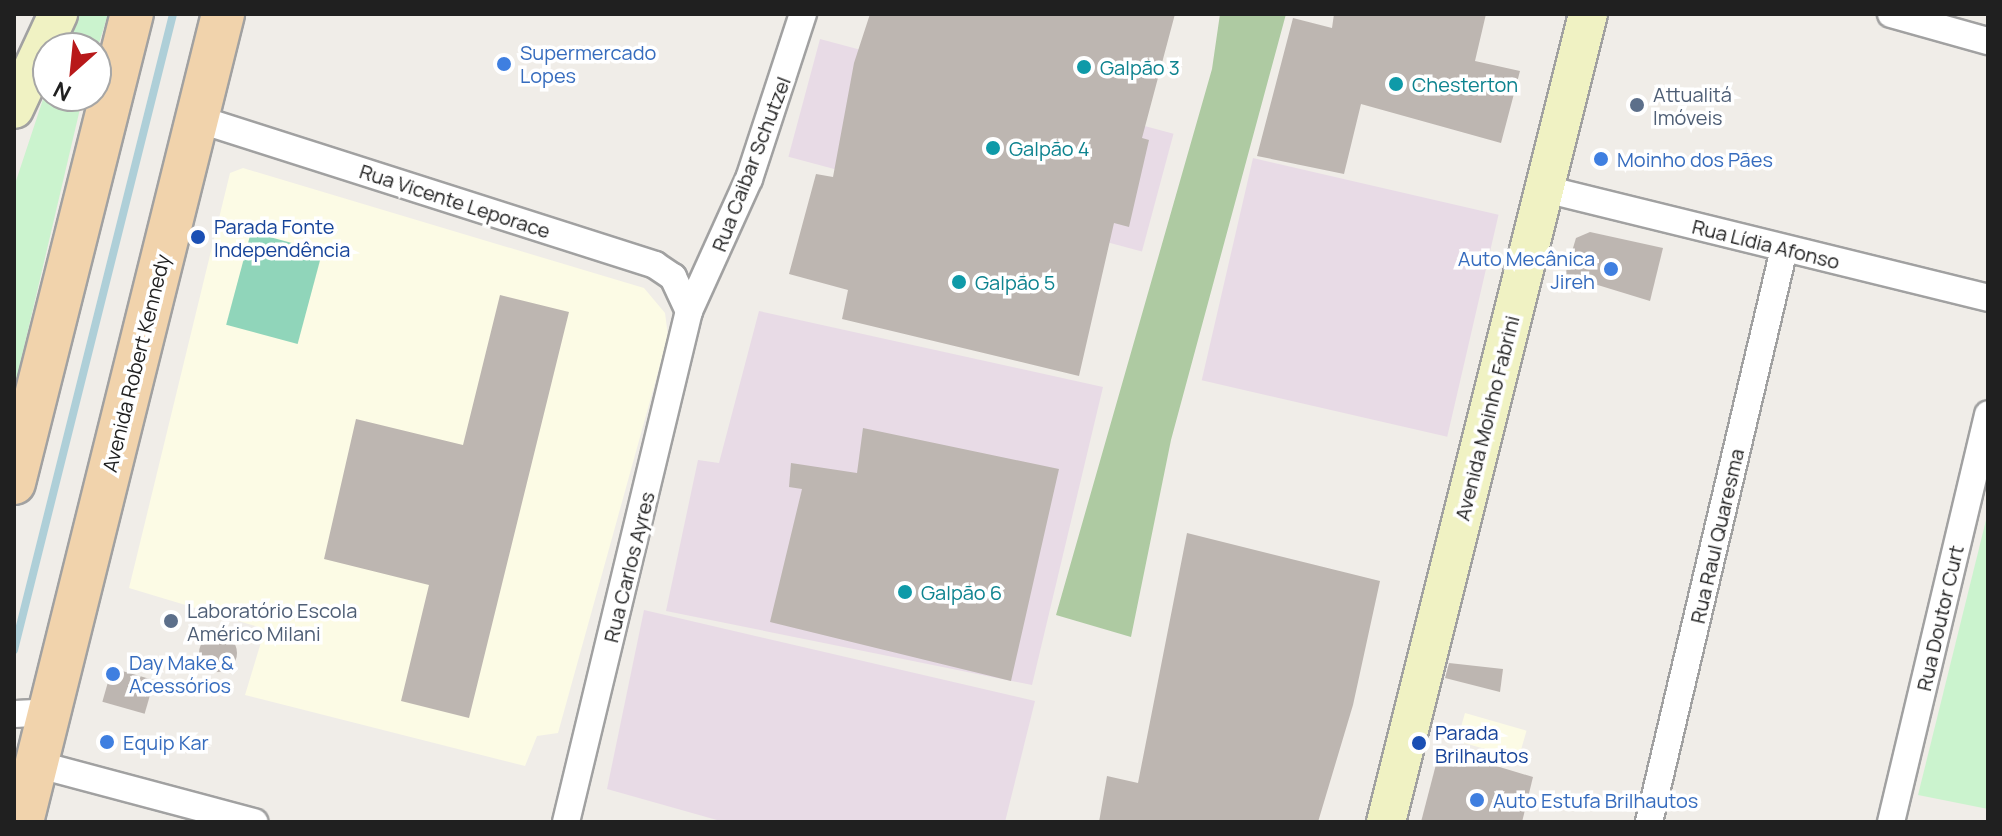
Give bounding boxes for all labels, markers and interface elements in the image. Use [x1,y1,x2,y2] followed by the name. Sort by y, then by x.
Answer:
[32,32,112,112] north arrow
[520,40,656,87] place label: Supermercado Lopes
[495,55,513,73] marker: Supermercado Lopes
[1100,55,1180,79] place label: Galpão 3
[1075,58,1093,76] marker: Galpão 3
[1412,72,1518,96] place label: Chesterton
[707,73,795,255] street label: Rua Caibar Schutzel
[48,75,76,109] text: N
[1387,75,1405,93] marker: Chesterton
[1653,82,1732,129] place label: Attualitá Imóveis
[1628,96,1646,114] marker: Attualitá Imóveis
[1009,136,1089,160] place label: Galpão 4
[984,139,1002,157] marker: Galpão 4
[1617,147,1773,171] place label: Moinho dos Pães
[1592,150,1610,168] marker: Moinho dos Pães
[357,159,553,243] street label: Rua Vicente Leporace
[214,214,350,261] place label: Parada Fonte Independência
[1690,214,1842,274] street label: Rua Lídia Afonso
[189,228,207,246] marker: Parada Fonte Independência
[1458,246,1595,293] place label: Auto Mecânica Jireh
[97,251,175,475] street label: Avenida Robert Kennedy
[1602,260,1620,278] marker: Auto Mecânica Jireh
[975,270,1055,294] place label: Galpão 5
[950,273,968,291] marker: Galpão 5
[1450,313,1524,523] street label: Avenida Moinho Fabrini
[1685,446,1749,626] street label: Rua Raul Quaresma
[599,489,659,645] street label: Rua Carlos Ayres
[1912,543,1968,693] street label: Rua Doutor Curt
[921,580,1002,604] place label: Galpão 6
[896,583,914,601] marker: Galpão 6
[187,598,357,645] place label: Laboratório Escola Américo Milani
[162,612,180,630] marker: Laboratório Escola Américo Milani
[129,650,234,697] place label: Day Make & Acessórios
[104,665,122,683] marker: Day Make & Acessórios
[1435,720,1529,767] place label: Parada Brilhautos
[123,730,209,754] place label: Equip Kar
[98,733,116,751] marker: Equip Kar
[1410,734,1428,752] marker: Parada Brilhautos
[1493,788,1698,812] place label: Auto Estufa Brilhautos
[1468,791,1486,809] marker: Auto Estufa Brilhautos

